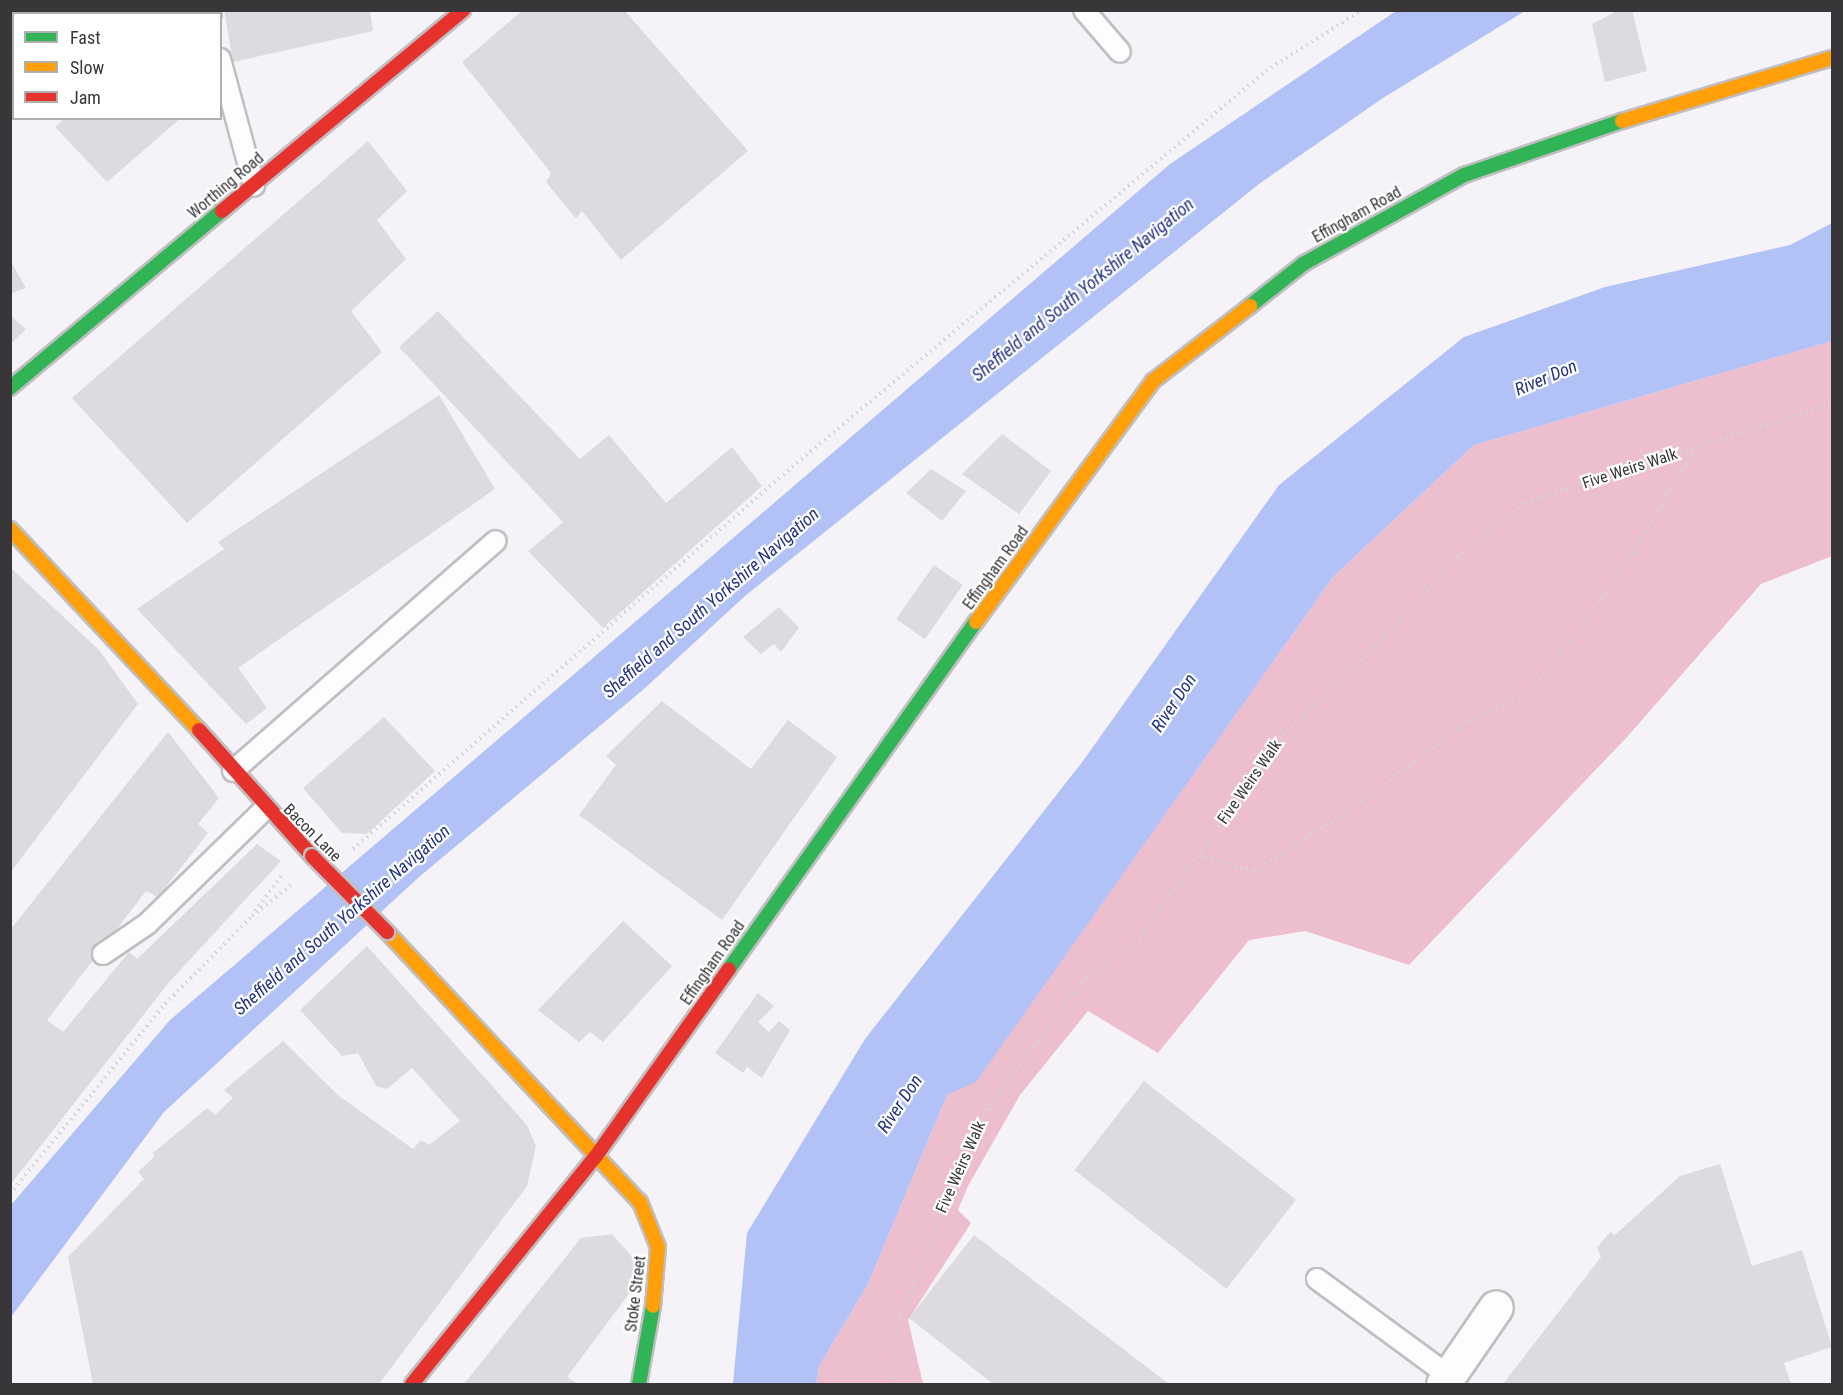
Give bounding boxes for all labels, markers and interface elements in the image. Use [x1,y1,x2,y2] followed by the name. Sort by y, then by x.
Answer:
[12,12,222,120] legend
[70,27,101,48] text: Fast
[70,57,104,78] text: Slow
[70,87,101,108] text: Jam
[184,149,268,223] street label: Worthing Road
[1309,183,1405,247] street label: Effingham Road
[968,194,1198,386] water label: Sheffield and South Yorkshire Navigation
[1512,355,1580,401] water label: River Don
[1580,445,1680,493] street label: Five Weirs Walk
[598,503,824,703] water label: Sheffield and South Yorkshire Navigation
[959,522,1033,614] street label: Effingham Road
[1147,670,1201,736] water label: River Don
[1214,736,1286,828] street label: Five Weirs Walk
[279,800,345,866] street label: Bacon Lane
[229,820,455,1020] water label: Sheffield and South Yorkshire Navigation
[677,917,749,1009] street label: Effingham Road
[873,1071,927,1137] water label: River Don
[932,1118,990,1216] street label: Five Weirs Walk
[622,1255,650,1333] street label: Stoke Street

